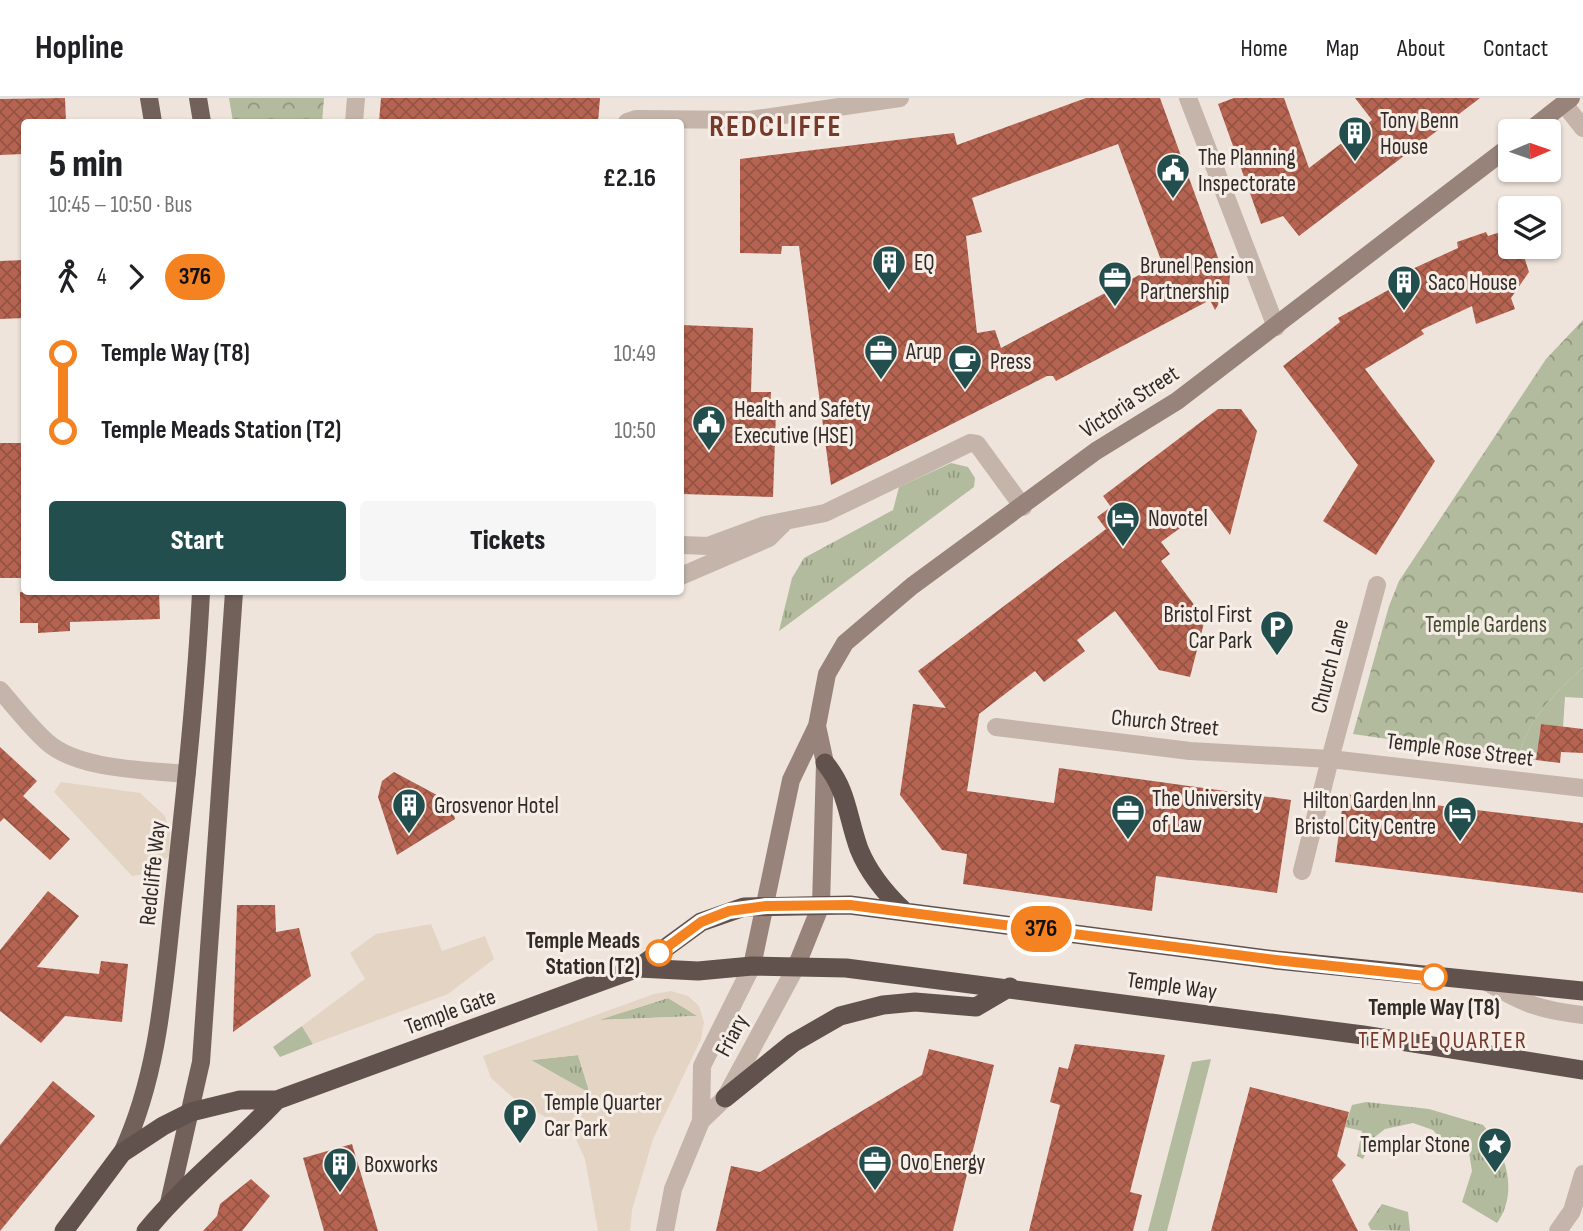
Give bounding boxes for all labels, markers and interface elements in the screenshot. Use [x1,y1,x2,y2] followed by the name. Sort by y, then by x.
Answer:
[35,28,124,68] text: Hopline
[1240,34,1288,63] text: Home
[1326,34,1359,63] text: Map
[1397,34,1445,63] text: About
[1483,34,1548,63] text: Contact
[1380,107,1459,161] place label: Tony Benn House
[709,109,843,145] district label: REDCLIFFE
[1336,114,1374,163] building icon: Tony Benn House
[1498,119,1561,182] north arrow
[1498,119,1561,259] map controls
[49,142,123,187] text: 5 min
[1198,144,1296,198] place label: The Planning Inspectorate
[1154,151,1192,200] public building icon: The Planning Inspectorate
[603,163,656,194] text: £2.16
[49,191,192,219] text: 10:45 – 10:50 · Bus
[1498,196,1561,259] button: layers
[870,243,908,292] building icon: EQ
[914,249,935,277] place label: EQ
[1140,252,1254,306] place label: Brunel Pension Partnership
[49,258,87,296] icon: walk
[117,258,155,296] icon: forward
[1096,259,1134,308] office icon: Brunel Pension Partnership
[179,262,211,291] text: 376
[97,263,107,291] text: 4
[1385,263,1423,312] building icon: Saco House
[1428,269,1517,297] place label: Saco House
[862,332,900,381] office icon: Arup
[101,338,250,369] text: Temple Way (T8)
[905,338,942,366] place label: Arup
[614,340,656,368] text: 10:49
[946,342,984,391] cafe icon: Press
[990,348,1031,376] place label: Press
[1075,360,1184,444] street label: Victoria Street
[734,396,871,450] place label: Health and Safety Executive (HSE)
[690,403,728,452] public building icon: Health and Safety Executive (HSE)
[101,415,341,446] text: Temple Meads Station (T2)
[614,417,656,445] text: 10:50
[1104,499,1142,548] hotel icon: Novotel
[49,501,346,581] button: Start
[360,501,656,581] button: Tickets
[1148,505,1208,533] place label: Novotel
[1163,601,1252,655] place label: Bristol First Car Park
[1258,608,1296,657] parking icon: Bristol First Car Park
[1425,611,1547,639] park label: Temple Gardens
[1305,616,1355,716] street label: Church Lane
[1110,703,1220,743] street label: Church Street
[1385,727,1535,773] street label: Temple Rose Street
[1152,785,1262,839] place label: The University of Law
[390,786,428,835] building icon: Grosvenor Hotel
[1295,787,1436,841] place label: Hilton Garden Inn Bristol City Centre
[434,792,559,820] place label: Grosvenor Hotel
[1109,792,1147,841] office icon: The University of Law
[1441,794,1479,843] hotel icon: Hilton Garden Inn Bristol City Centre
[134,819,172,927] street label: Redcliffe Way
[1001,906,1081,952] line badge: 376
[1025,914,1057,943] text: 376
[526,927,640,981] place label: Temple Meads Station (T2)
[646,940,672,966] marker: Temple Meads Station (T2)
[1421,964,1447,990] marker: Temple Way (T8)
[1125,966,1219,1006] street label: Temple Way
[401,983,500,1041] street label: Temple Gate
[1368,994,1500,1022] place label: Temple Way (T8)
[709,1009,755,1062] street label: Friary
[1358,1026,1528,1055] district label: TEMPLE QUARTER
[544,1089,662,1143] place label: Temple Quarter Car Park
[501,1096,539,1145] parking icon: Temple Quarter Car Park
[1476,1125,1514,1174] place icon: Templar Stone
[1360,1131,1470,1159] place label: Templar Stone
[856,1143,894,1192] office icon: Ovo Energy
[321,1145,359,1194] building icon: Boxworks
[900,1149,986,1177] place label: Ovo Energy
[364,1151,438,1179] place label: Boxworks

